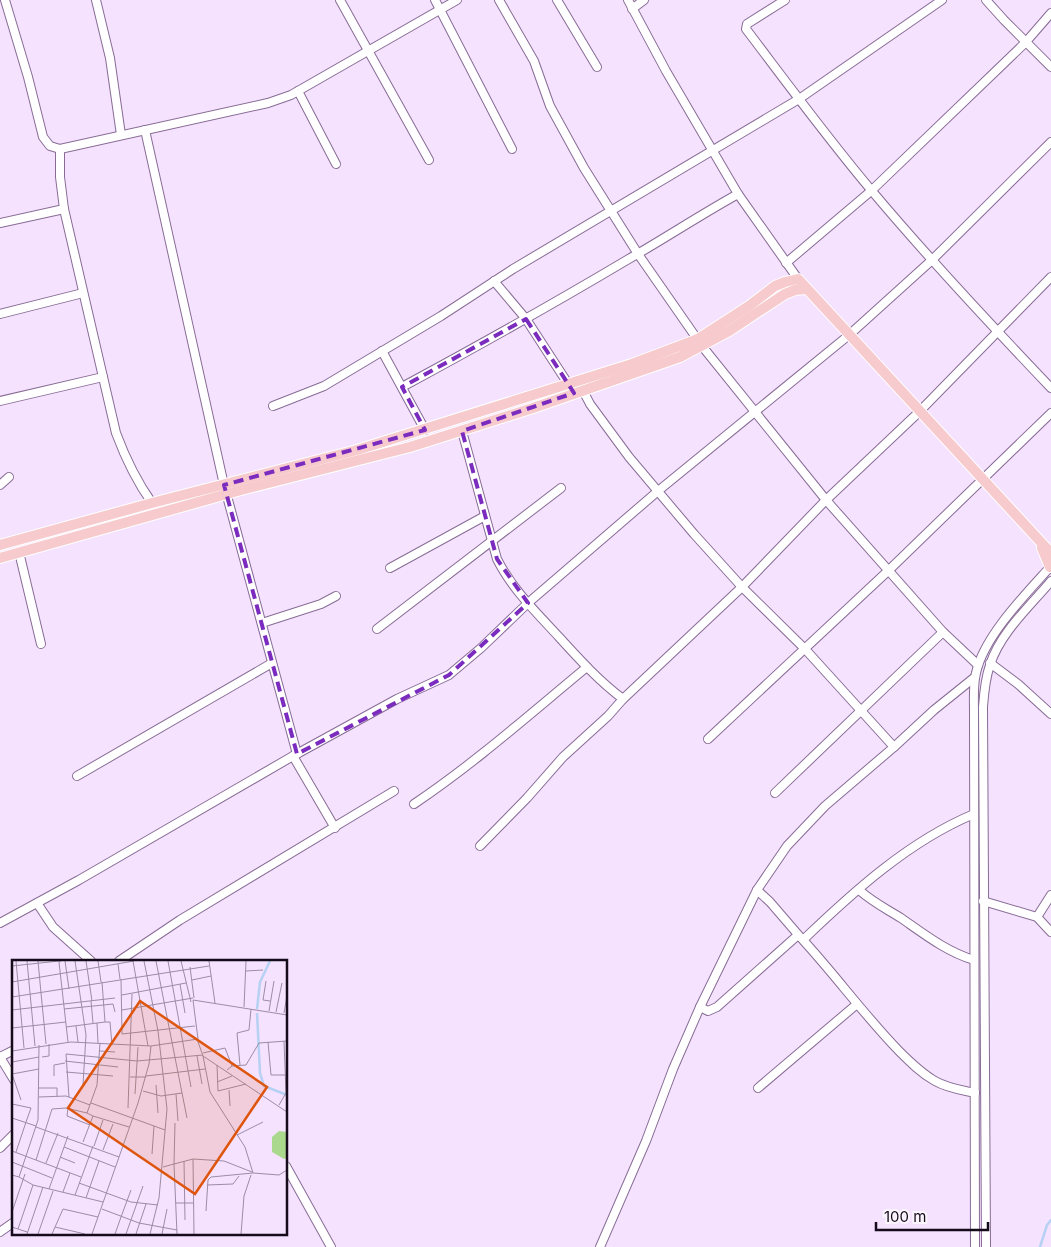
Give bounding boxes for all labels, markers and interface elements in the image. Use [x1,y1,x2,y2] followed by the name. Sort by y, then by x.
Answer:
[12,960,288,1234] inset map
[876,1200,988,1232] scale bar
[884,1207,926,1226] text: 100 m

